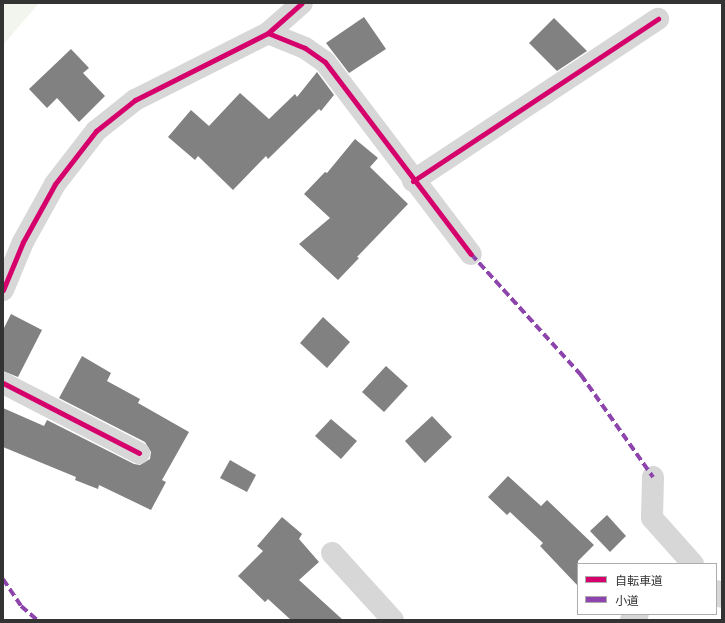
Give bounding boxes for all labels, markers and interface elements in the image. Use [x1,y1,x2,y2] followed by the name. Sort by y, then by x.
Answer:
[577,563,717,615] legend
[615,574,663,588] text: 自転車道
[615,594,639,608] text: 小道

